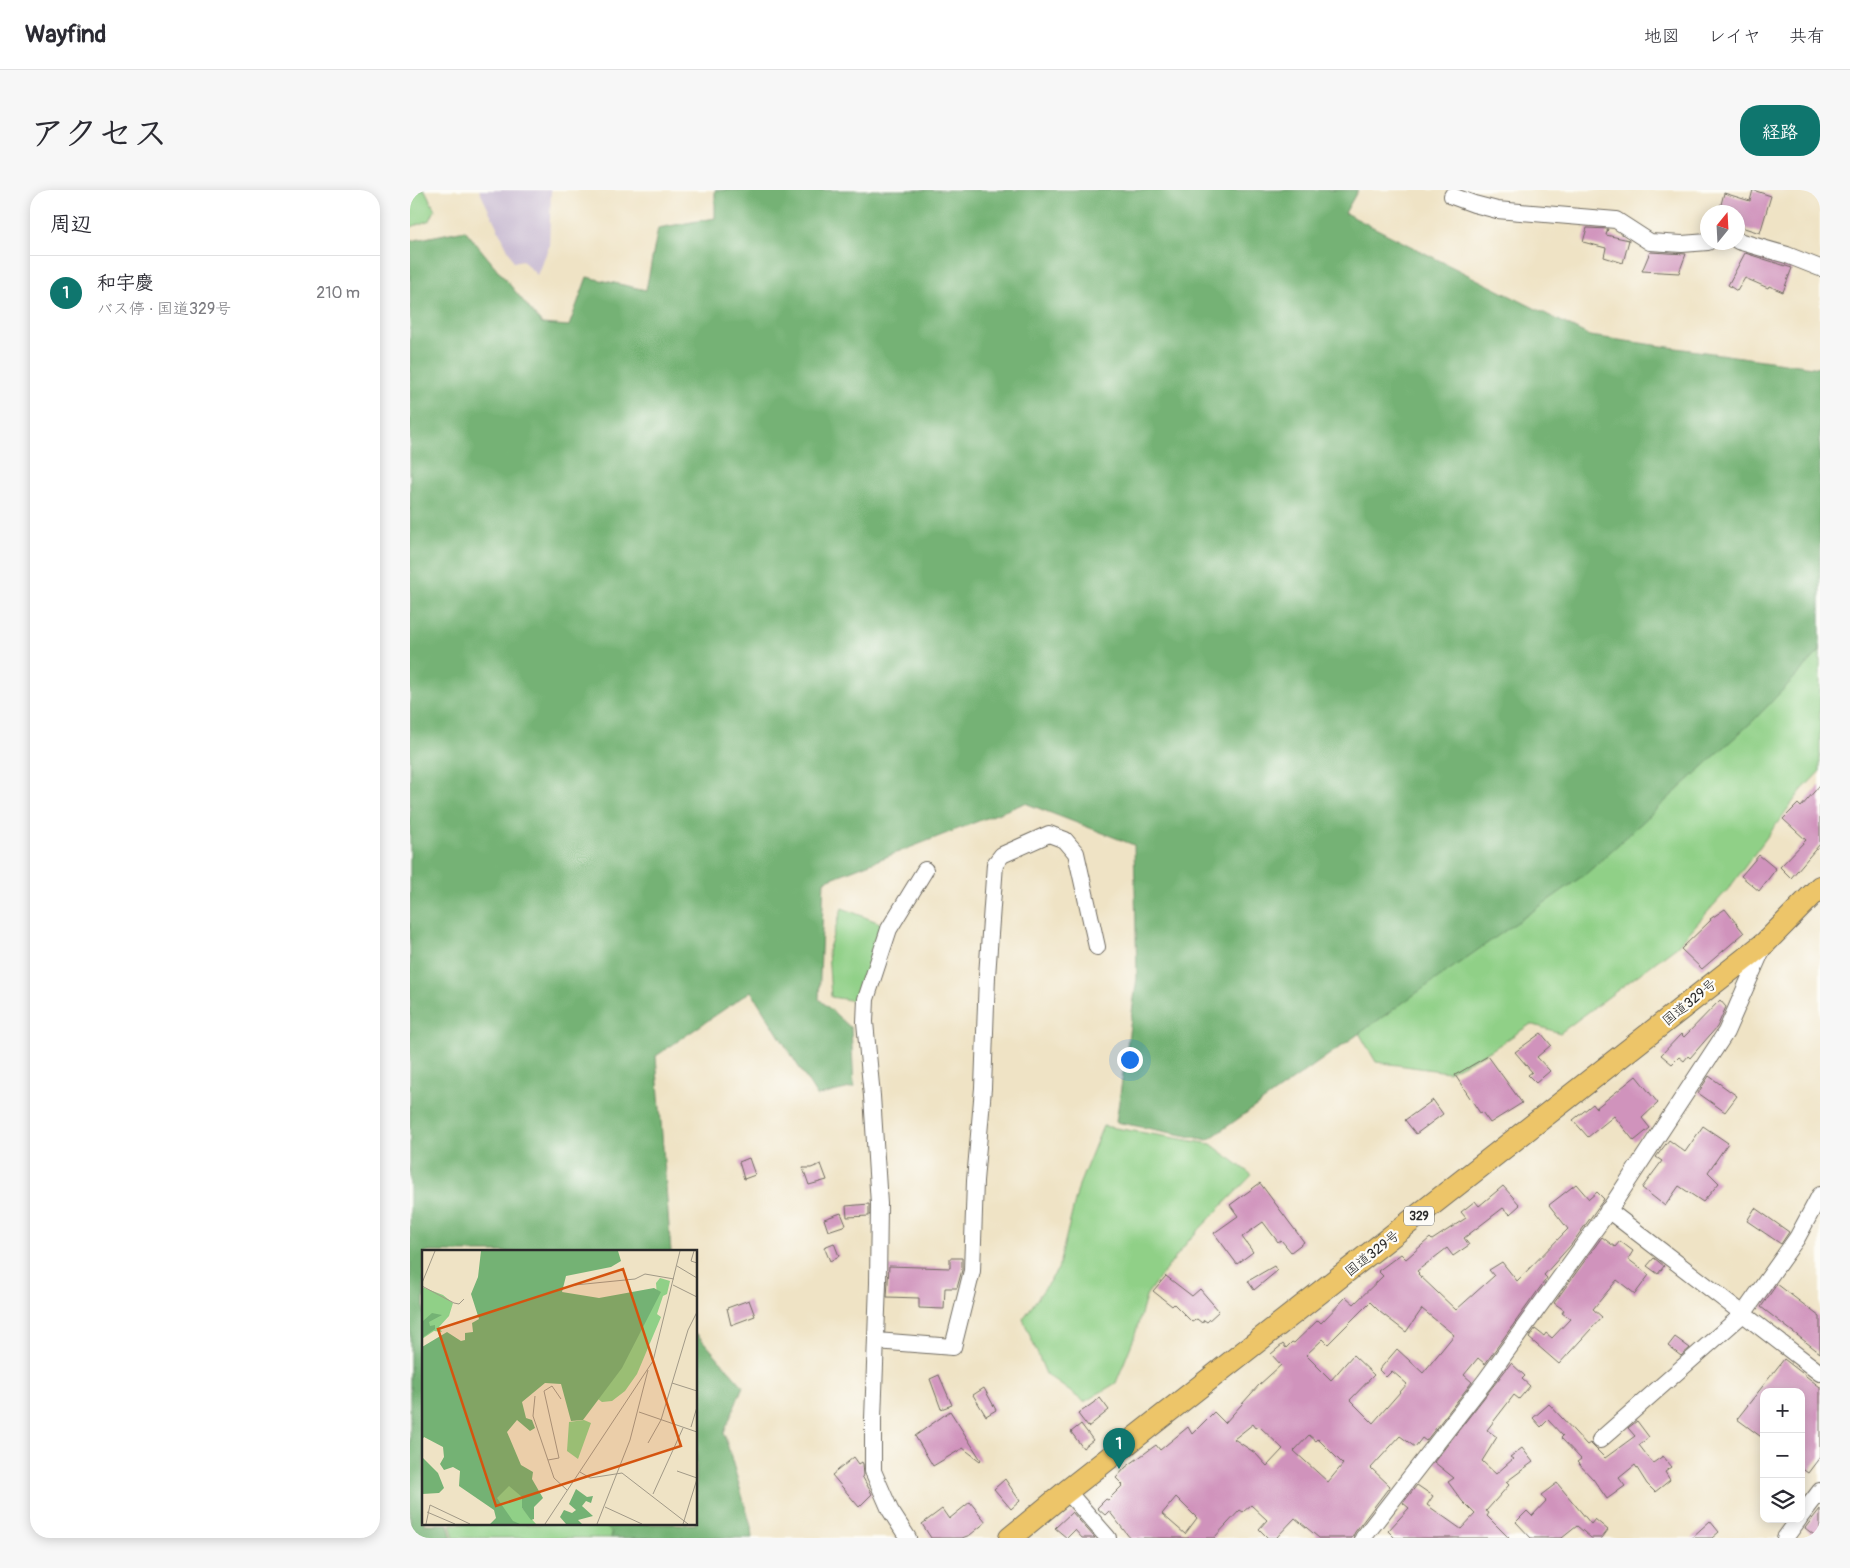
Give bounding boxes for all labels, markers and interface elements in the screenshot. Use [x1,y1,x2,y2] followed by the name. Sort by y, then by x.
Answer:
[25,20,106,49] text: Wayfind
[1644,25,1680,48] text: 地図
[1708,25,1761,48] text: レイヤ
[1789,25,1825,48] text: 共有
[1740,105,1820,156] button: 経路
[30,112,168,156] text: アクセス
[1700,205,1745,250] north arrow
[50,211,92,238] text: 周辺
[97,271,154,295] text: 和宇慶
[63,283,69,303] text: 1
[316,283,360,303] text: 210 m
[97,299,231,319] text: バス停 · 国道329号
[1659,975,1720,1029] street label: 国道329号
[1117,1047,1143,1073] your location
[1404,1206,1434,1226] road number: 329
[1342,1227,1403,1280] street label: 国道329号
[422,1250,698,1526] inset map
[1760,1388,1805,1523] map controls
[1760,1388,1805,1433] button: +
[1103,1428,1135,1469] pin: 1
[1760,1433,1805,1478] button: −
[1760,1478,1805,1523] button: layers

